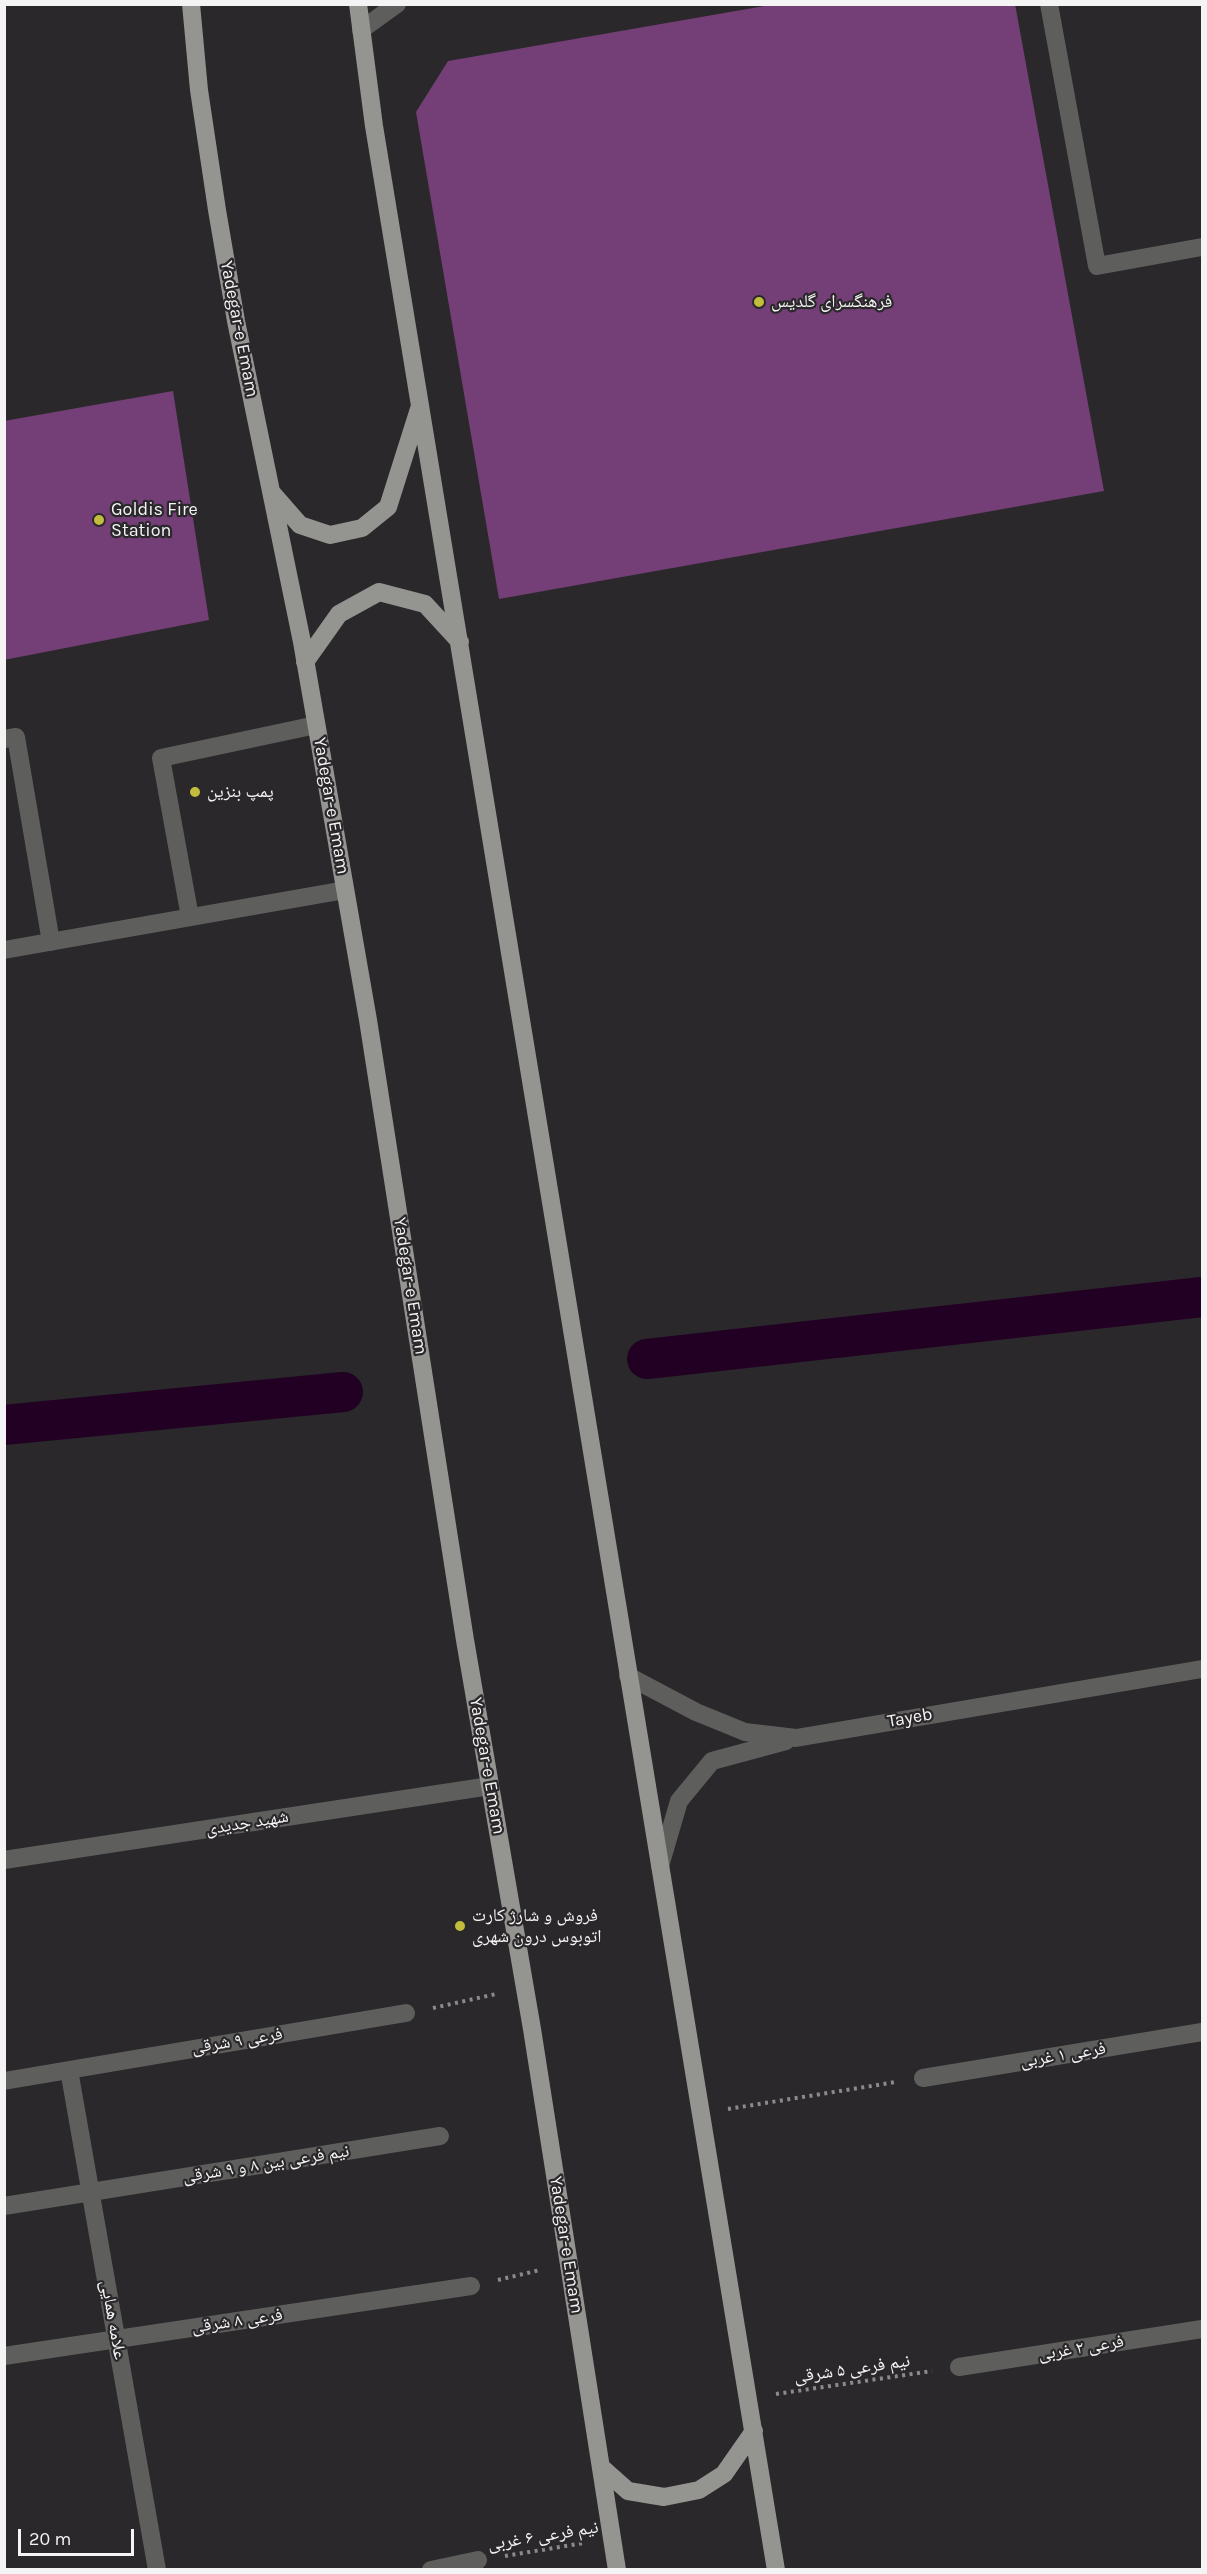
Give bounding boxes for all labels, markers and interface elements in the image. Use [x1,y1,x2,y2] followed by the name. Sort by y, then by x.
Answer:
[215,259,263,399] street label: Yadegar-e Emam
[771,291,892,313] place label: فرهنگسرای گلدیس
[752,295,766,309] marker: فرهنگسرای گلدیس
[111,499,198,542] place label: Goldis Fire Station
[92,513,106,527] marker: Goldis Fire Station
[308,736,354,876] street label: Yadegar-e Emam
[207,781,274,803] place label: پمپ بنزین
[188,785,202,799] marker: پمپ بنزین
[388,1216,432,1356] street label: Yadegar-e Emam
[464,1696,510,1836] street label: Yadegar-e Emam
[886,1703,934,1733] street label: Tayeb
[204,1806,290,1840] street label: شهید جدیدی
[472,1905,602,1948] place label: فروش و شارژ کارت اتوبوس درون شهری
[453,1919,467,1933] marker: فروش و شارژ کارت اتوبوس درون شهری
[190,2023,284,2059] street label: فرعی ۹ شرقی
[1019,2038,1107,2072] street label: فرعی ۱ غربی
[181,2140,351,2188] street label: نیم فرعی بین ۸ و ۹ شرقی
[544,2175,588,2315] street label: Yadegar-e Emam
[95,2279,131,2361] street label: علامه همایی
[190,2304,284,2338] street label: فرعی ۸ شرقی
[1037,2331,1125,2365] street label: فرعی ۲ غربی
[792,2350,912,2388] street label: نیم فرعی ۵ شرقی
[21,2517,136,2555] scale bar
[486,2517,600,2555] street label: نیم فرعی ۶ غربی
[29,2528,71,2550] text: 20 m

